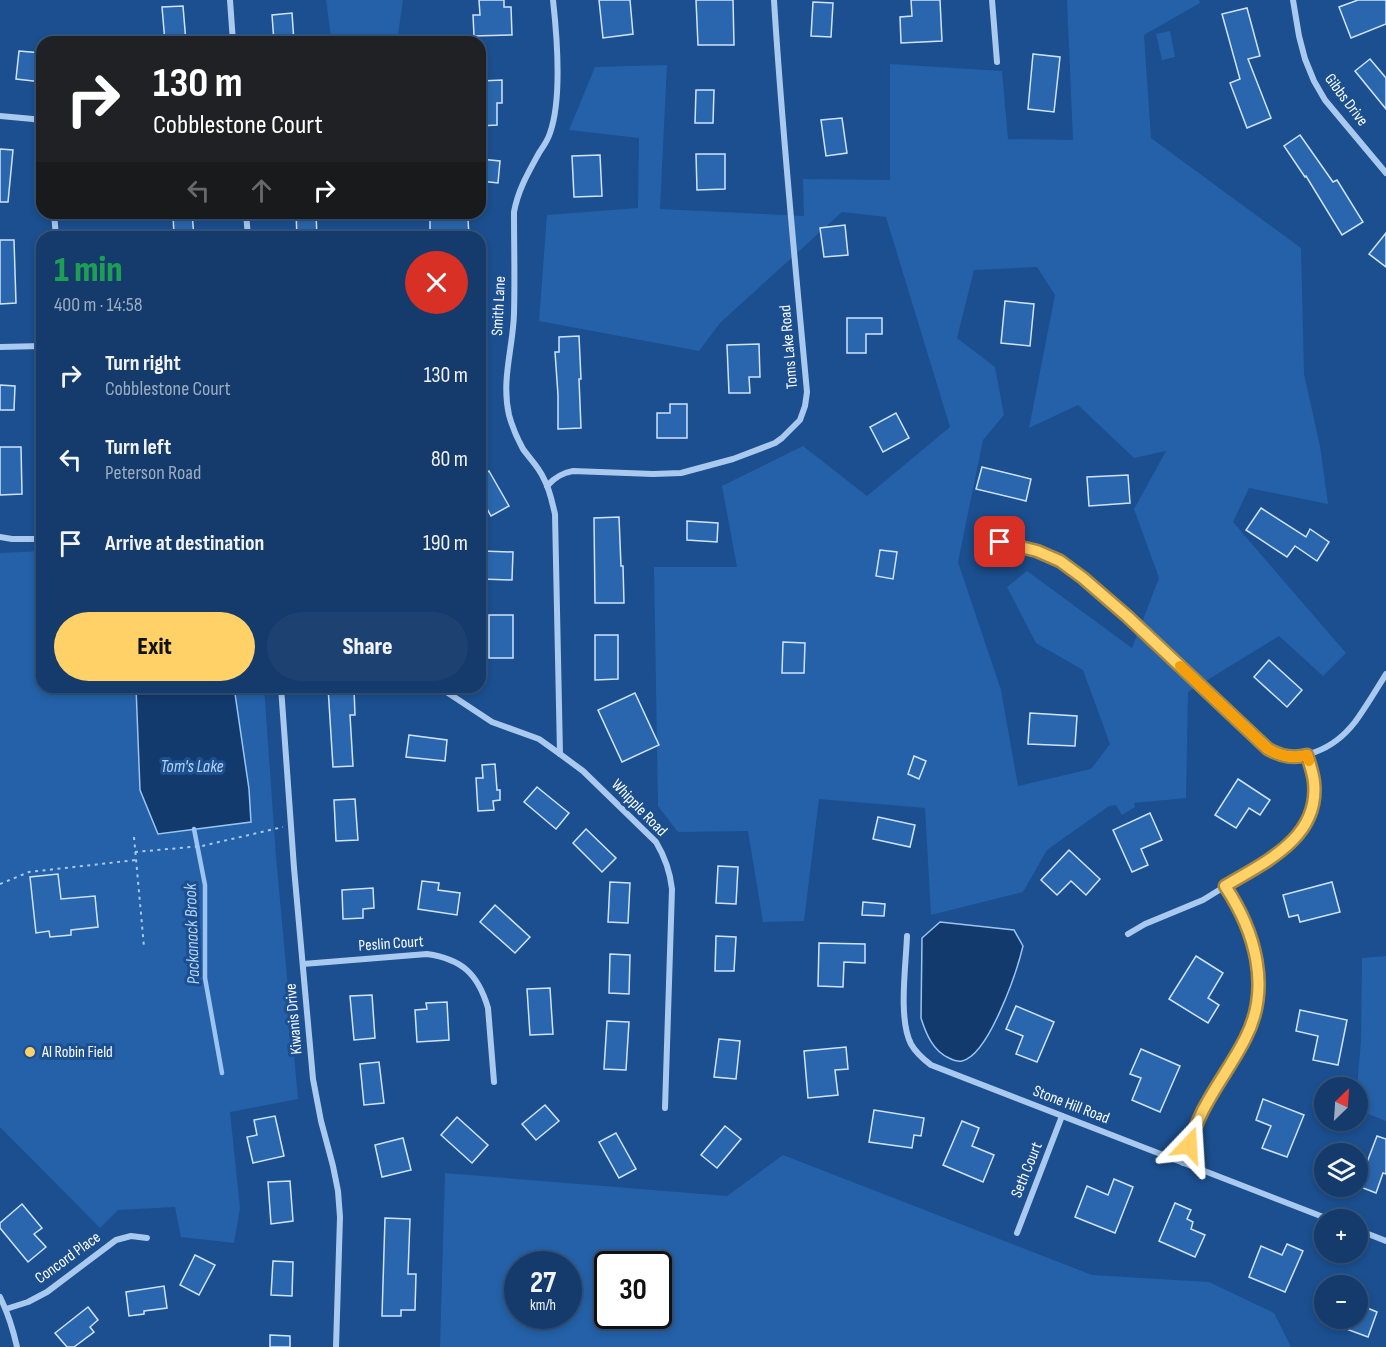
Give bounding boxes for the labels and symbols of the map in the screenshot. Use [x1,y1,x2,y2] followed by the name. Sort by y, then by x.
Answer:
[1320,70,1372,130] street label: Gibbs Drive
[488,276,510,336] street label: Smith Lane
[776,304,802,390] street label: Toms Lake Road
[974,516,1025,567] pin
[160,756,224,777] water label: Tom's Lake
[607,775,671,841] street label: Whipple Road
[180,882,204,985] water label: Packanack Brook
[358,932,424,956] street label: Peslin Court
[281,983,307,1055] street label: Kiwanis Drive
[41,1043,113,1062] place label: Al Robin Field
[23,1045,37,1059] marker: Al Robin Field
[1314,1077,1368,1131] north arrow
[1030,1082,1112,1128] street label: Stone Hill Road
[1157,1113,1221,1177] position arrow
[1007,1139,1047,1201] street label: Seth Court
[32,1228,104,1288] street label: Concord Place
[594,1251,672,1329] speed limit sign: 30

